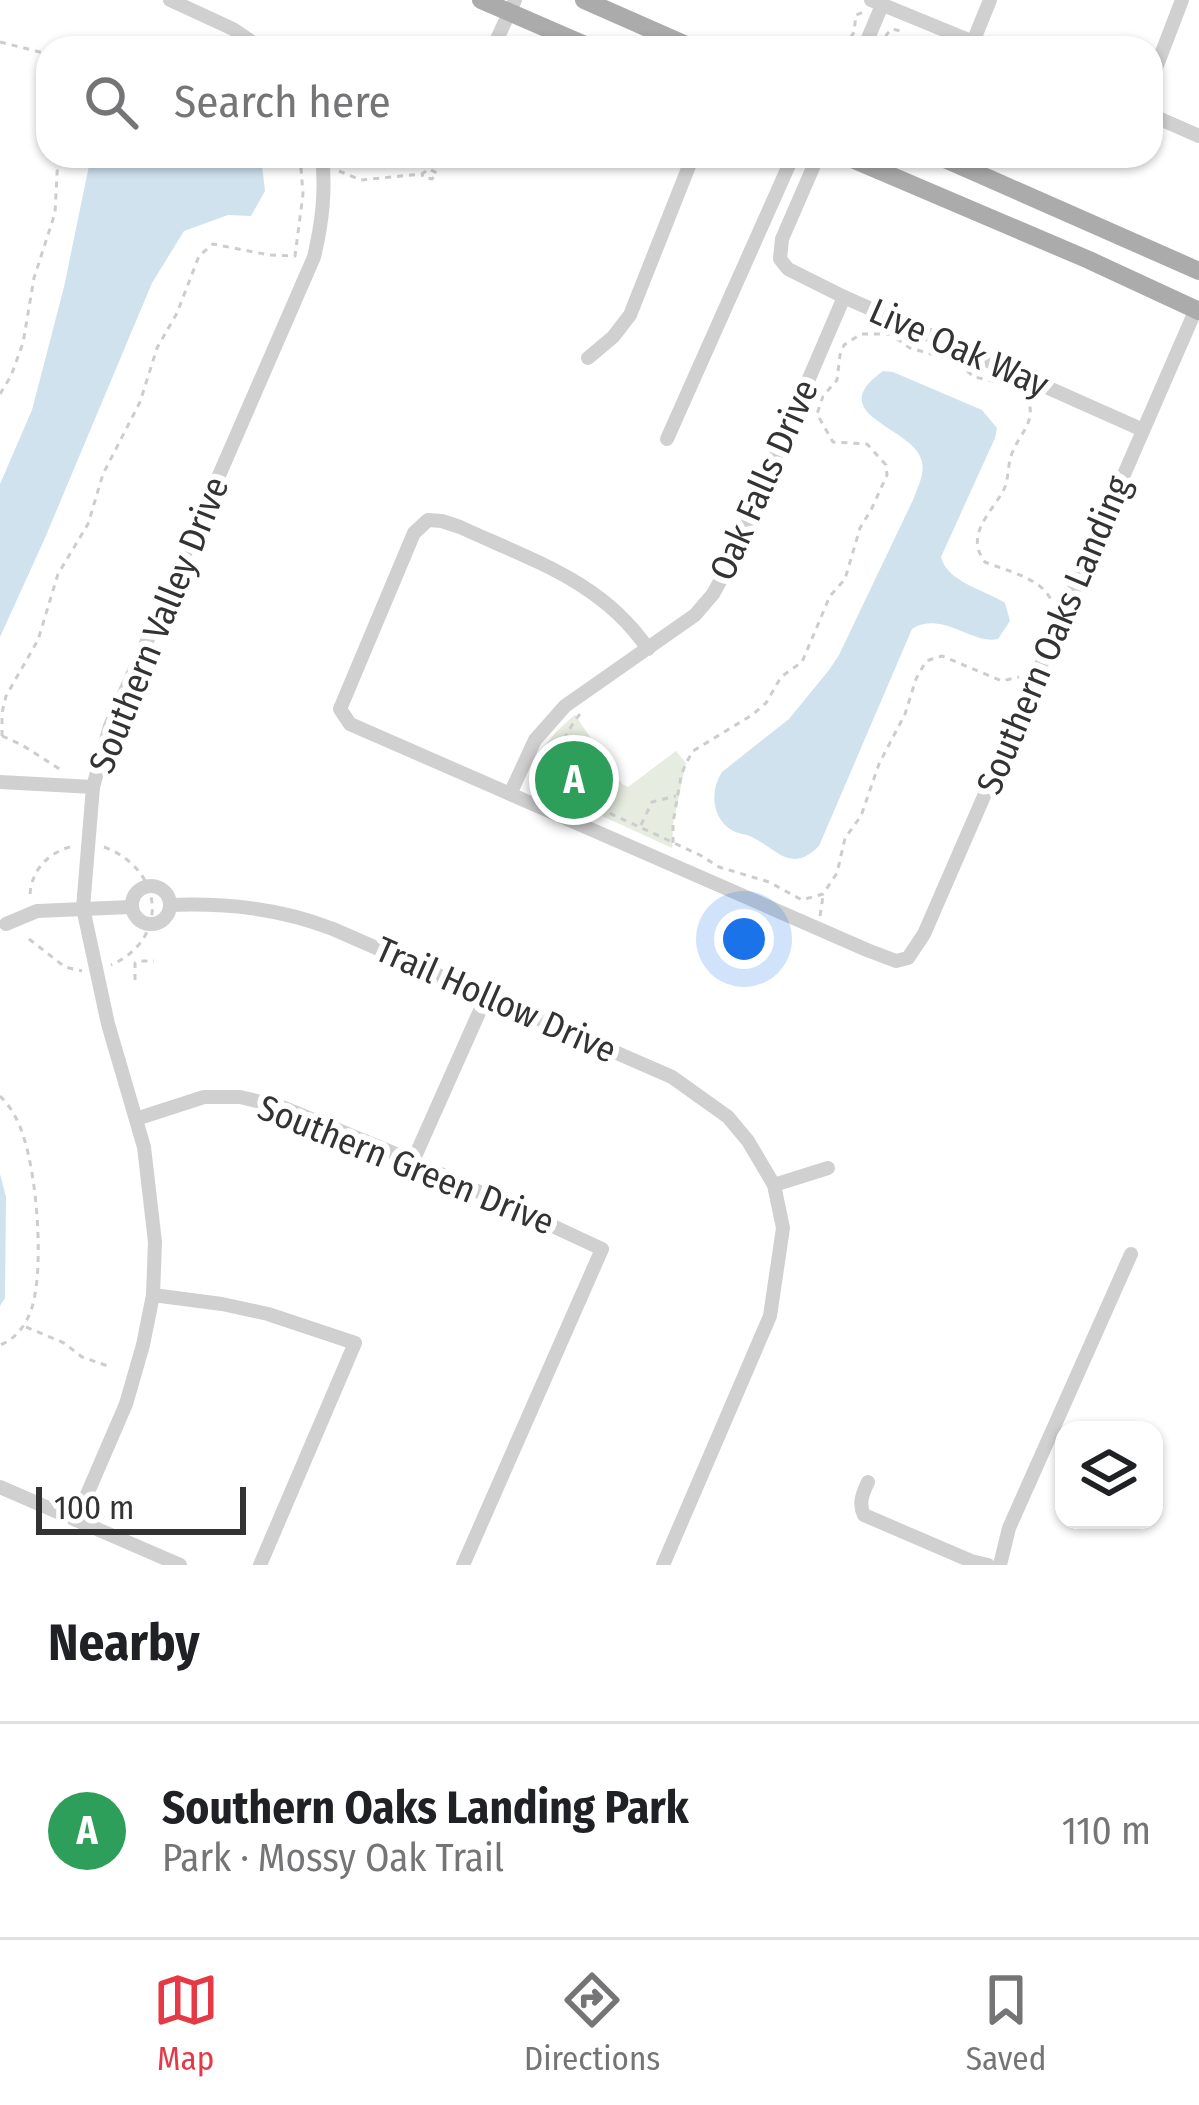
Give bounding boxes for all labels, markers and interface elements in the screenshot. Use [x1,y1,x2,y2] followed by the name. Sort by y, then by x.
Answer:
[36,36,1163,168] search box
[78,69,144,135] icon: search
[174,75,391,129] text: Search here
[863,289,1055,407] street label: Live Oak Way
[700,373,828,587] street label: Oak Falls Drive
[967,469,1141,801] street label: Southern Oaks Landing
[80,470,238,780] street label: Southern Valley Drive
[535,735,613,825] pin: A
[714,909,774,969] your location
[369,927,623,1073] street label: Trail Hollow Drive
[251,1085,561,1245] street label: Southern Green Drive
[1055,1421,1163,1529] map controls
[1055,1421,1163,1529] button: layers
[36,1481,246,1534] scale bar
[54,1488,134,1528] text: 100 m
[48,1612,200,1674] text: Nearby
[162,1781,689,1835] text: Southern Oaks Landing Park
[76,1808,98,1854] text: A
[1062,1808,1151,1854] text: 110 m
[162,1835,504,1881] text: Park · Mossy Oak Trail
[153,1967,219,2079] tab: Map
[524,1967,660,2079] tab: Directions
[966,1967,1046,2079] tab: Saved

